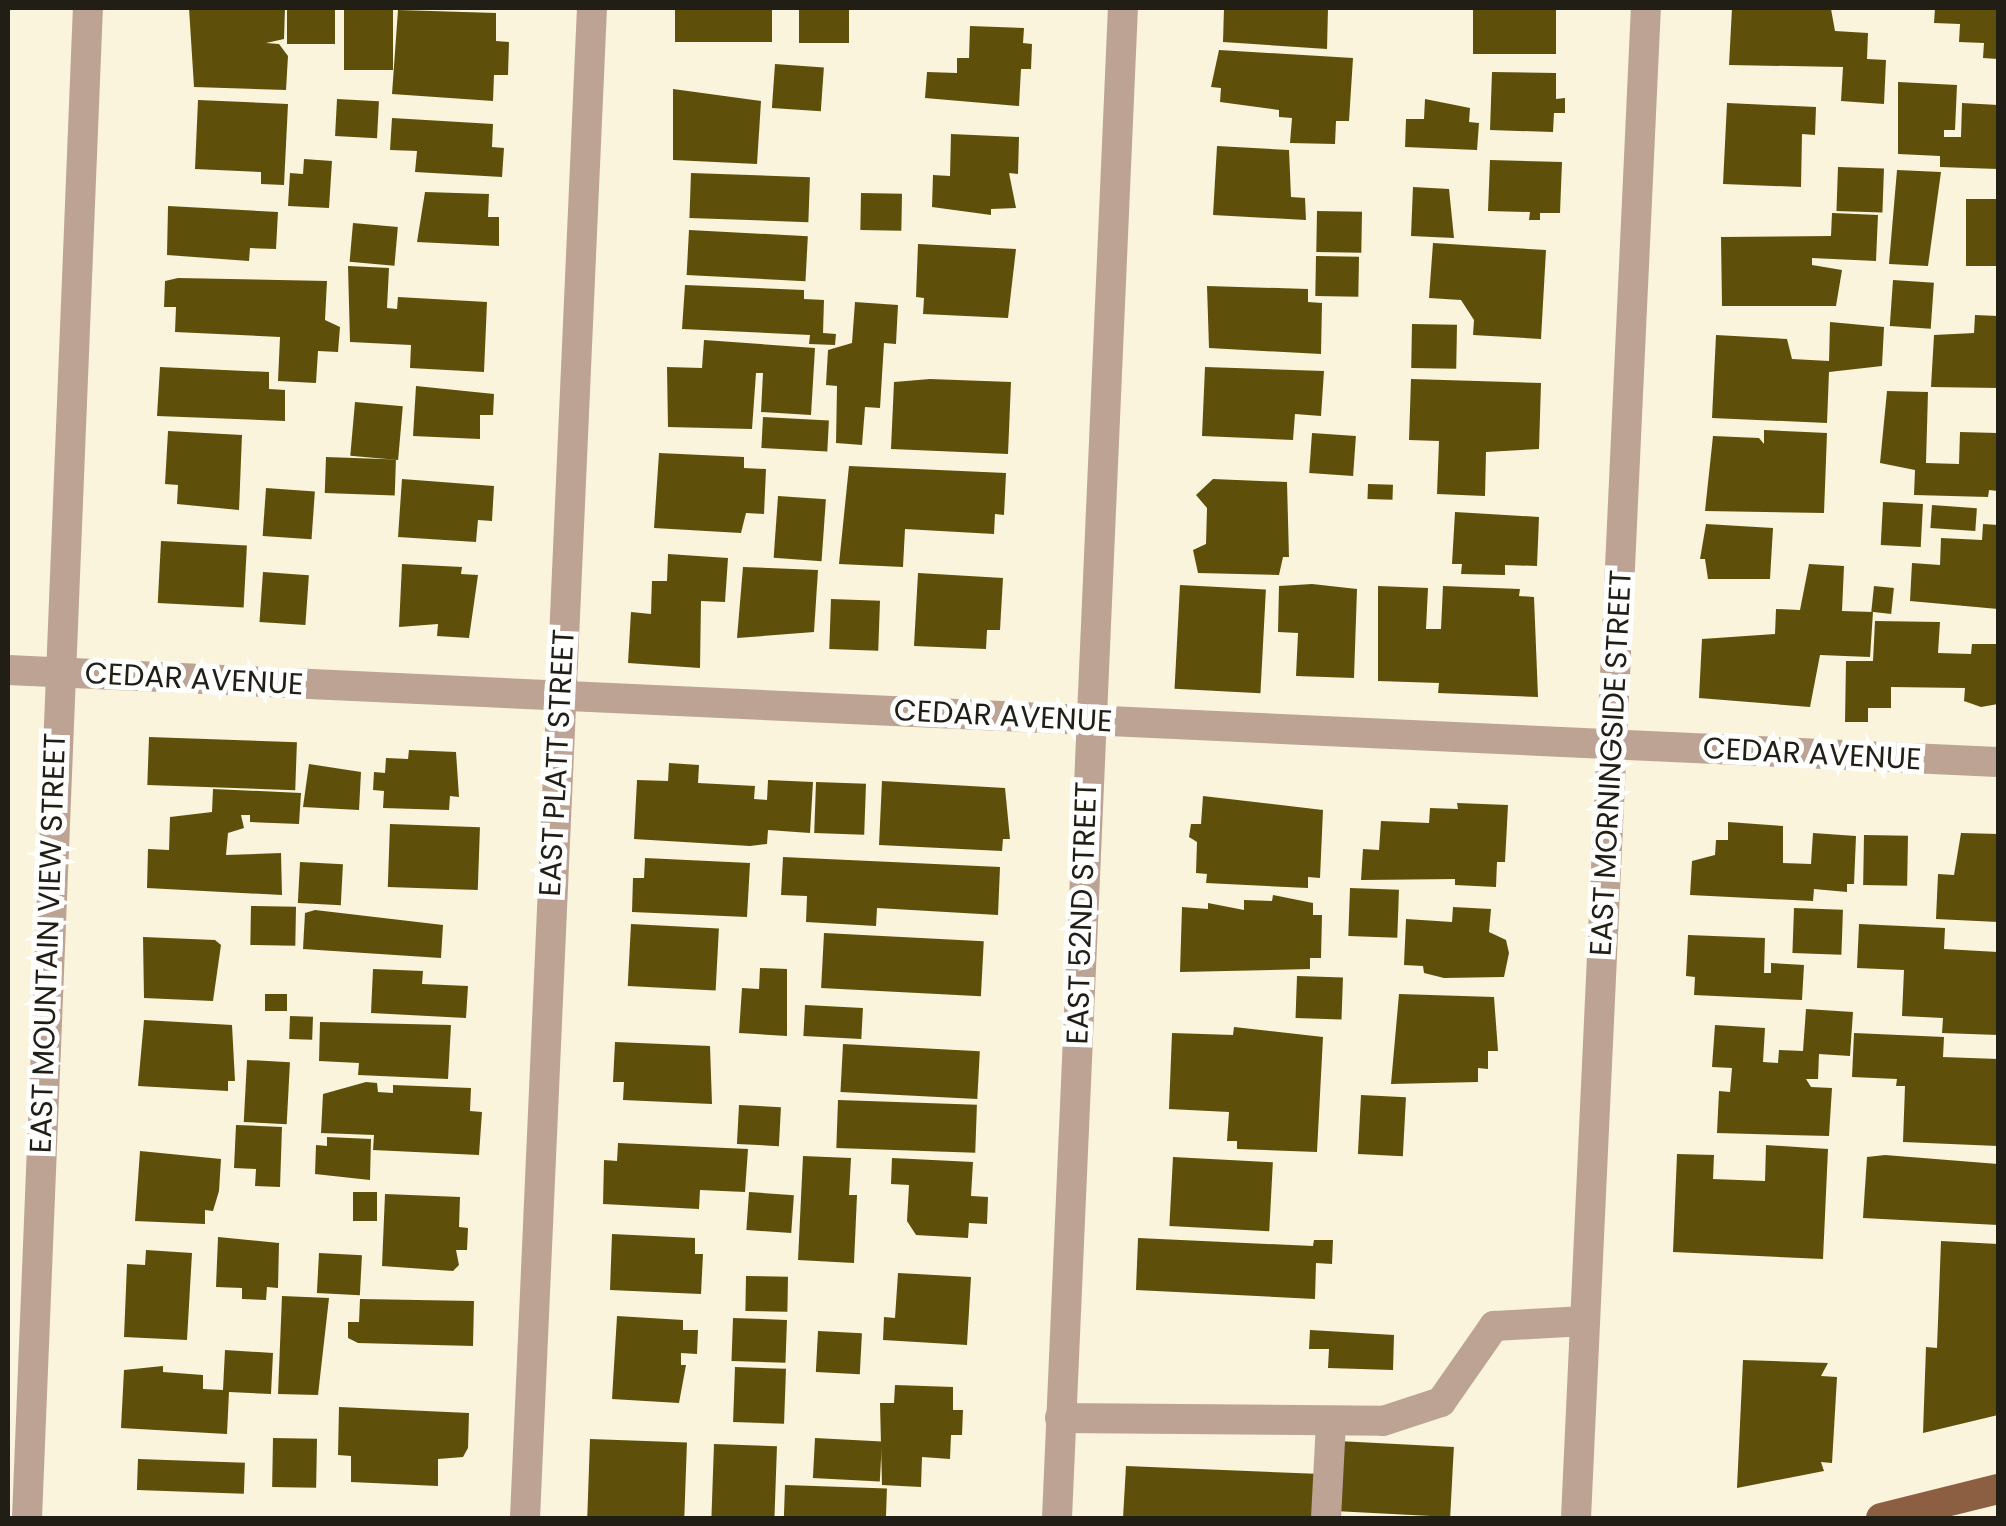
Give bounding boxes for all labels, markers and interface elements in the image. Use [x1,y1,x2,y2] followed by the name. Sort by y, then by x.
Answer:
[1583,569,1639,957] street label: EAST MORNINGSIDE STREET
[532,628,582,898] street label: EAST PLATT STREET
[84,655,304,703] street label: CEDAR AVENUE
[893,692,1113,740] street label: CEDAR AVENUE
[1702,730,1922,778] street label: CEDAR AVENUE
[23,732,73,1154] street label: EAST MOUNTAIN VIEW STREET
[1059,781,1105,1045] street label: EAST 52ND STREET

